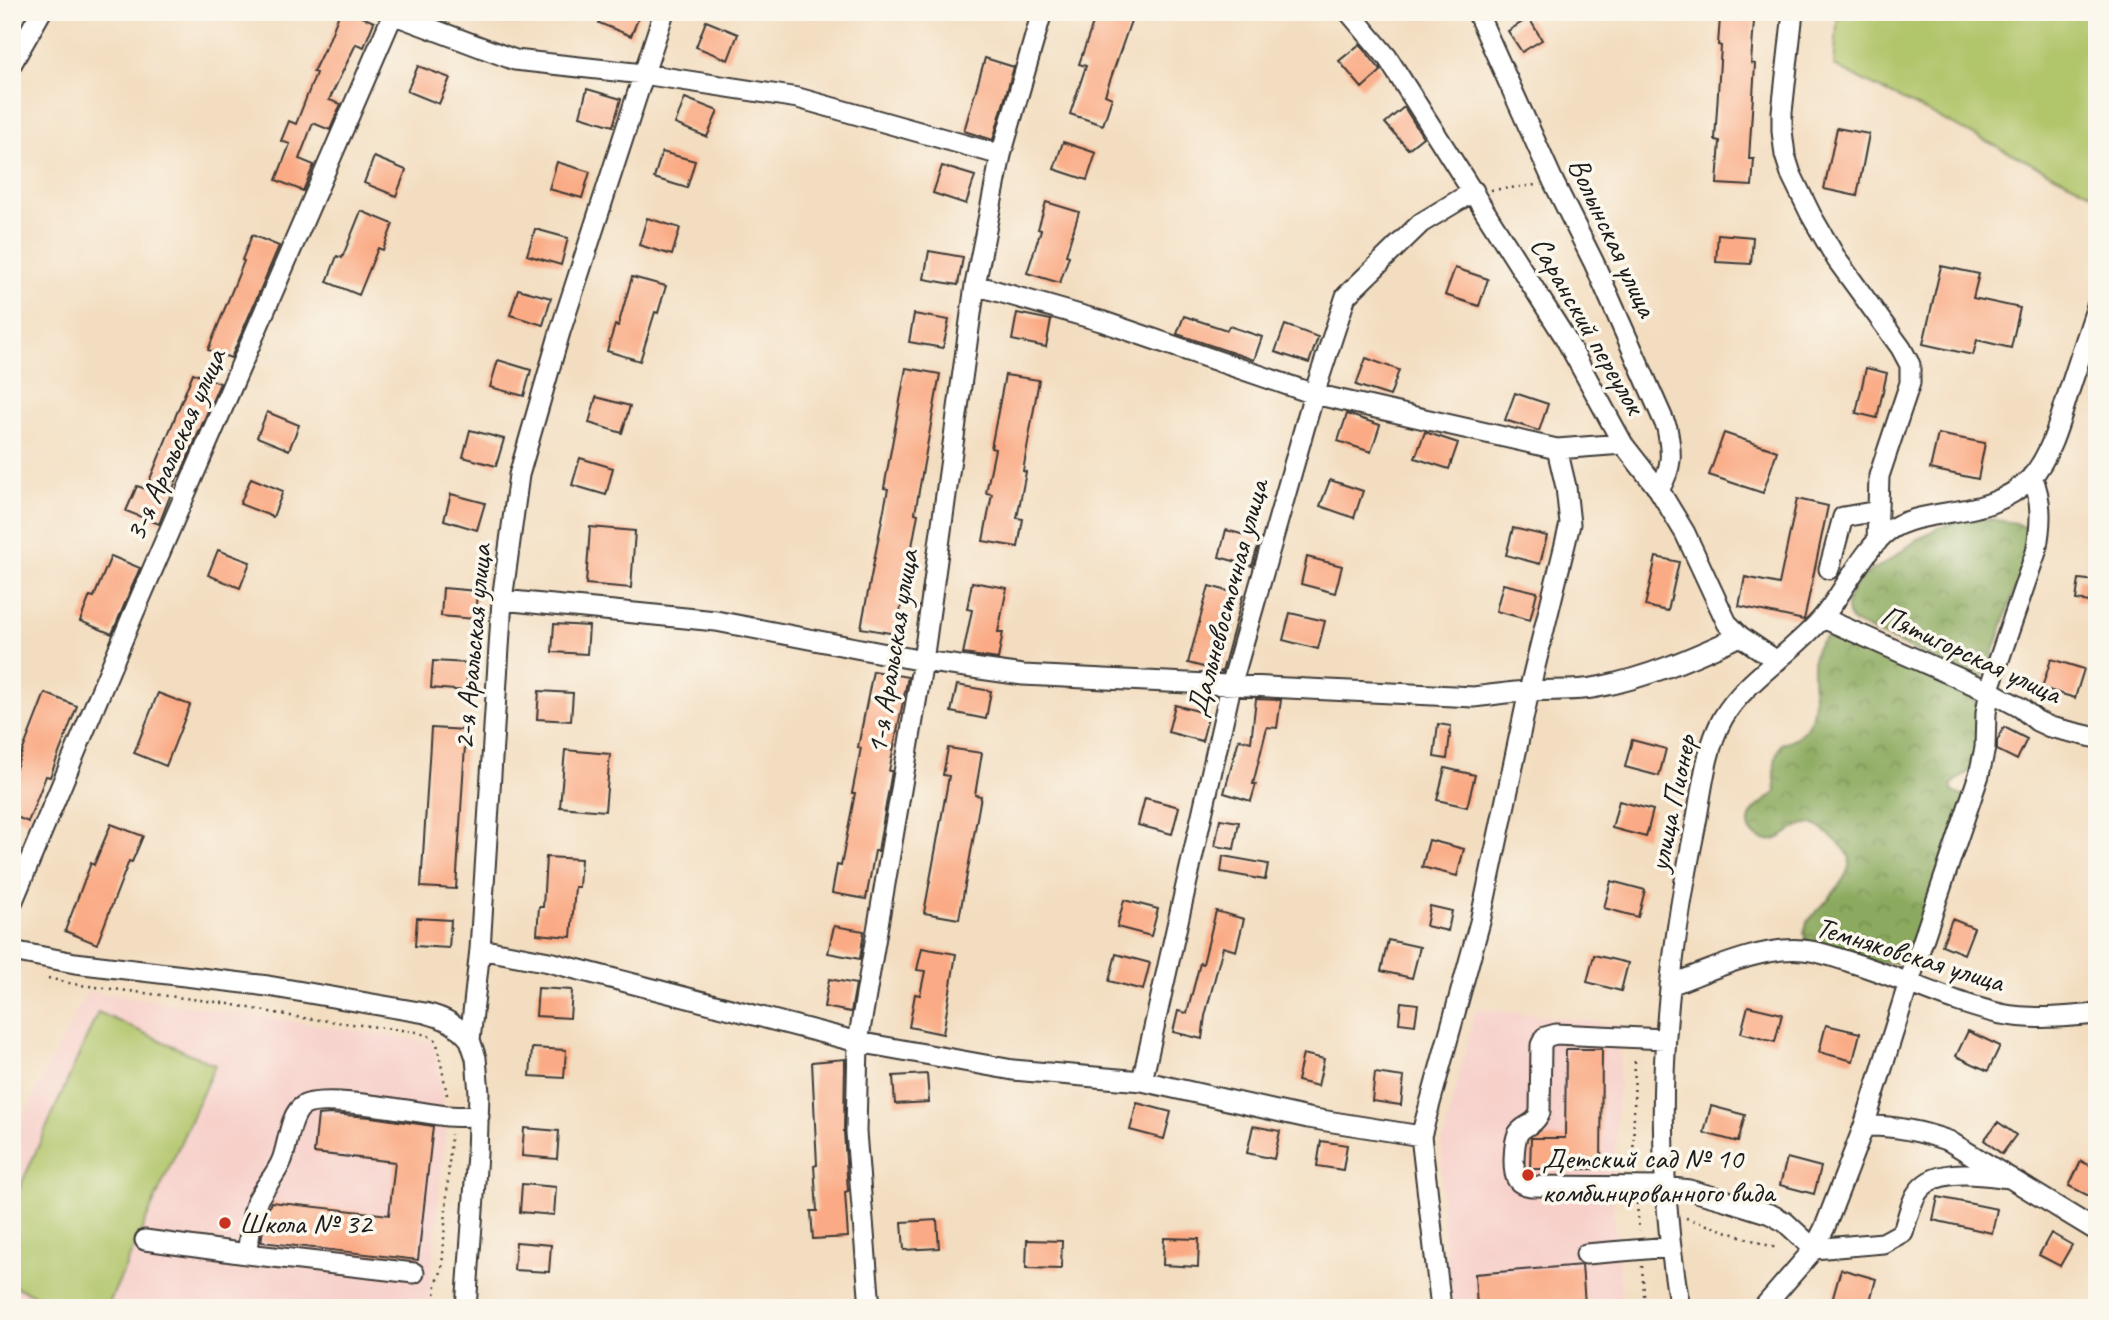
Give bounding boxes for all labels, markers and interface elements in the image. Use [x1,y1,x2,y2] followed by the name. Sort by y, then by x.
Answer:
[1560,151,1667,324] street label: Волынская улица
[1522,229,1656,423] street label: Саранский переулок
[116,341,235,547] street label: 3-я Аральская улица
[1177,473,1278,720] street label: Дальневосточная улица
[444,541,500,751] street label: 2-я Аральская улица
[857,545,927,757] street label: 1-я Аральская улица
[1875,596,2069,713] street label: Пятигорская улица
[1639,730,1705,877] street label: улица Пионер
[1811,907,2010,1001] street label: Темняковская улица
[1542,1139,1777,1211] place label: Детский сад № 10 комбинированного вида
[1520,1167,1536,1183] marker: Детский сад № 10 комбинированного вида
[239,1204,374,1242] place label: Школа № 32
[217,1215,233,1231] marker: Школа № 32

